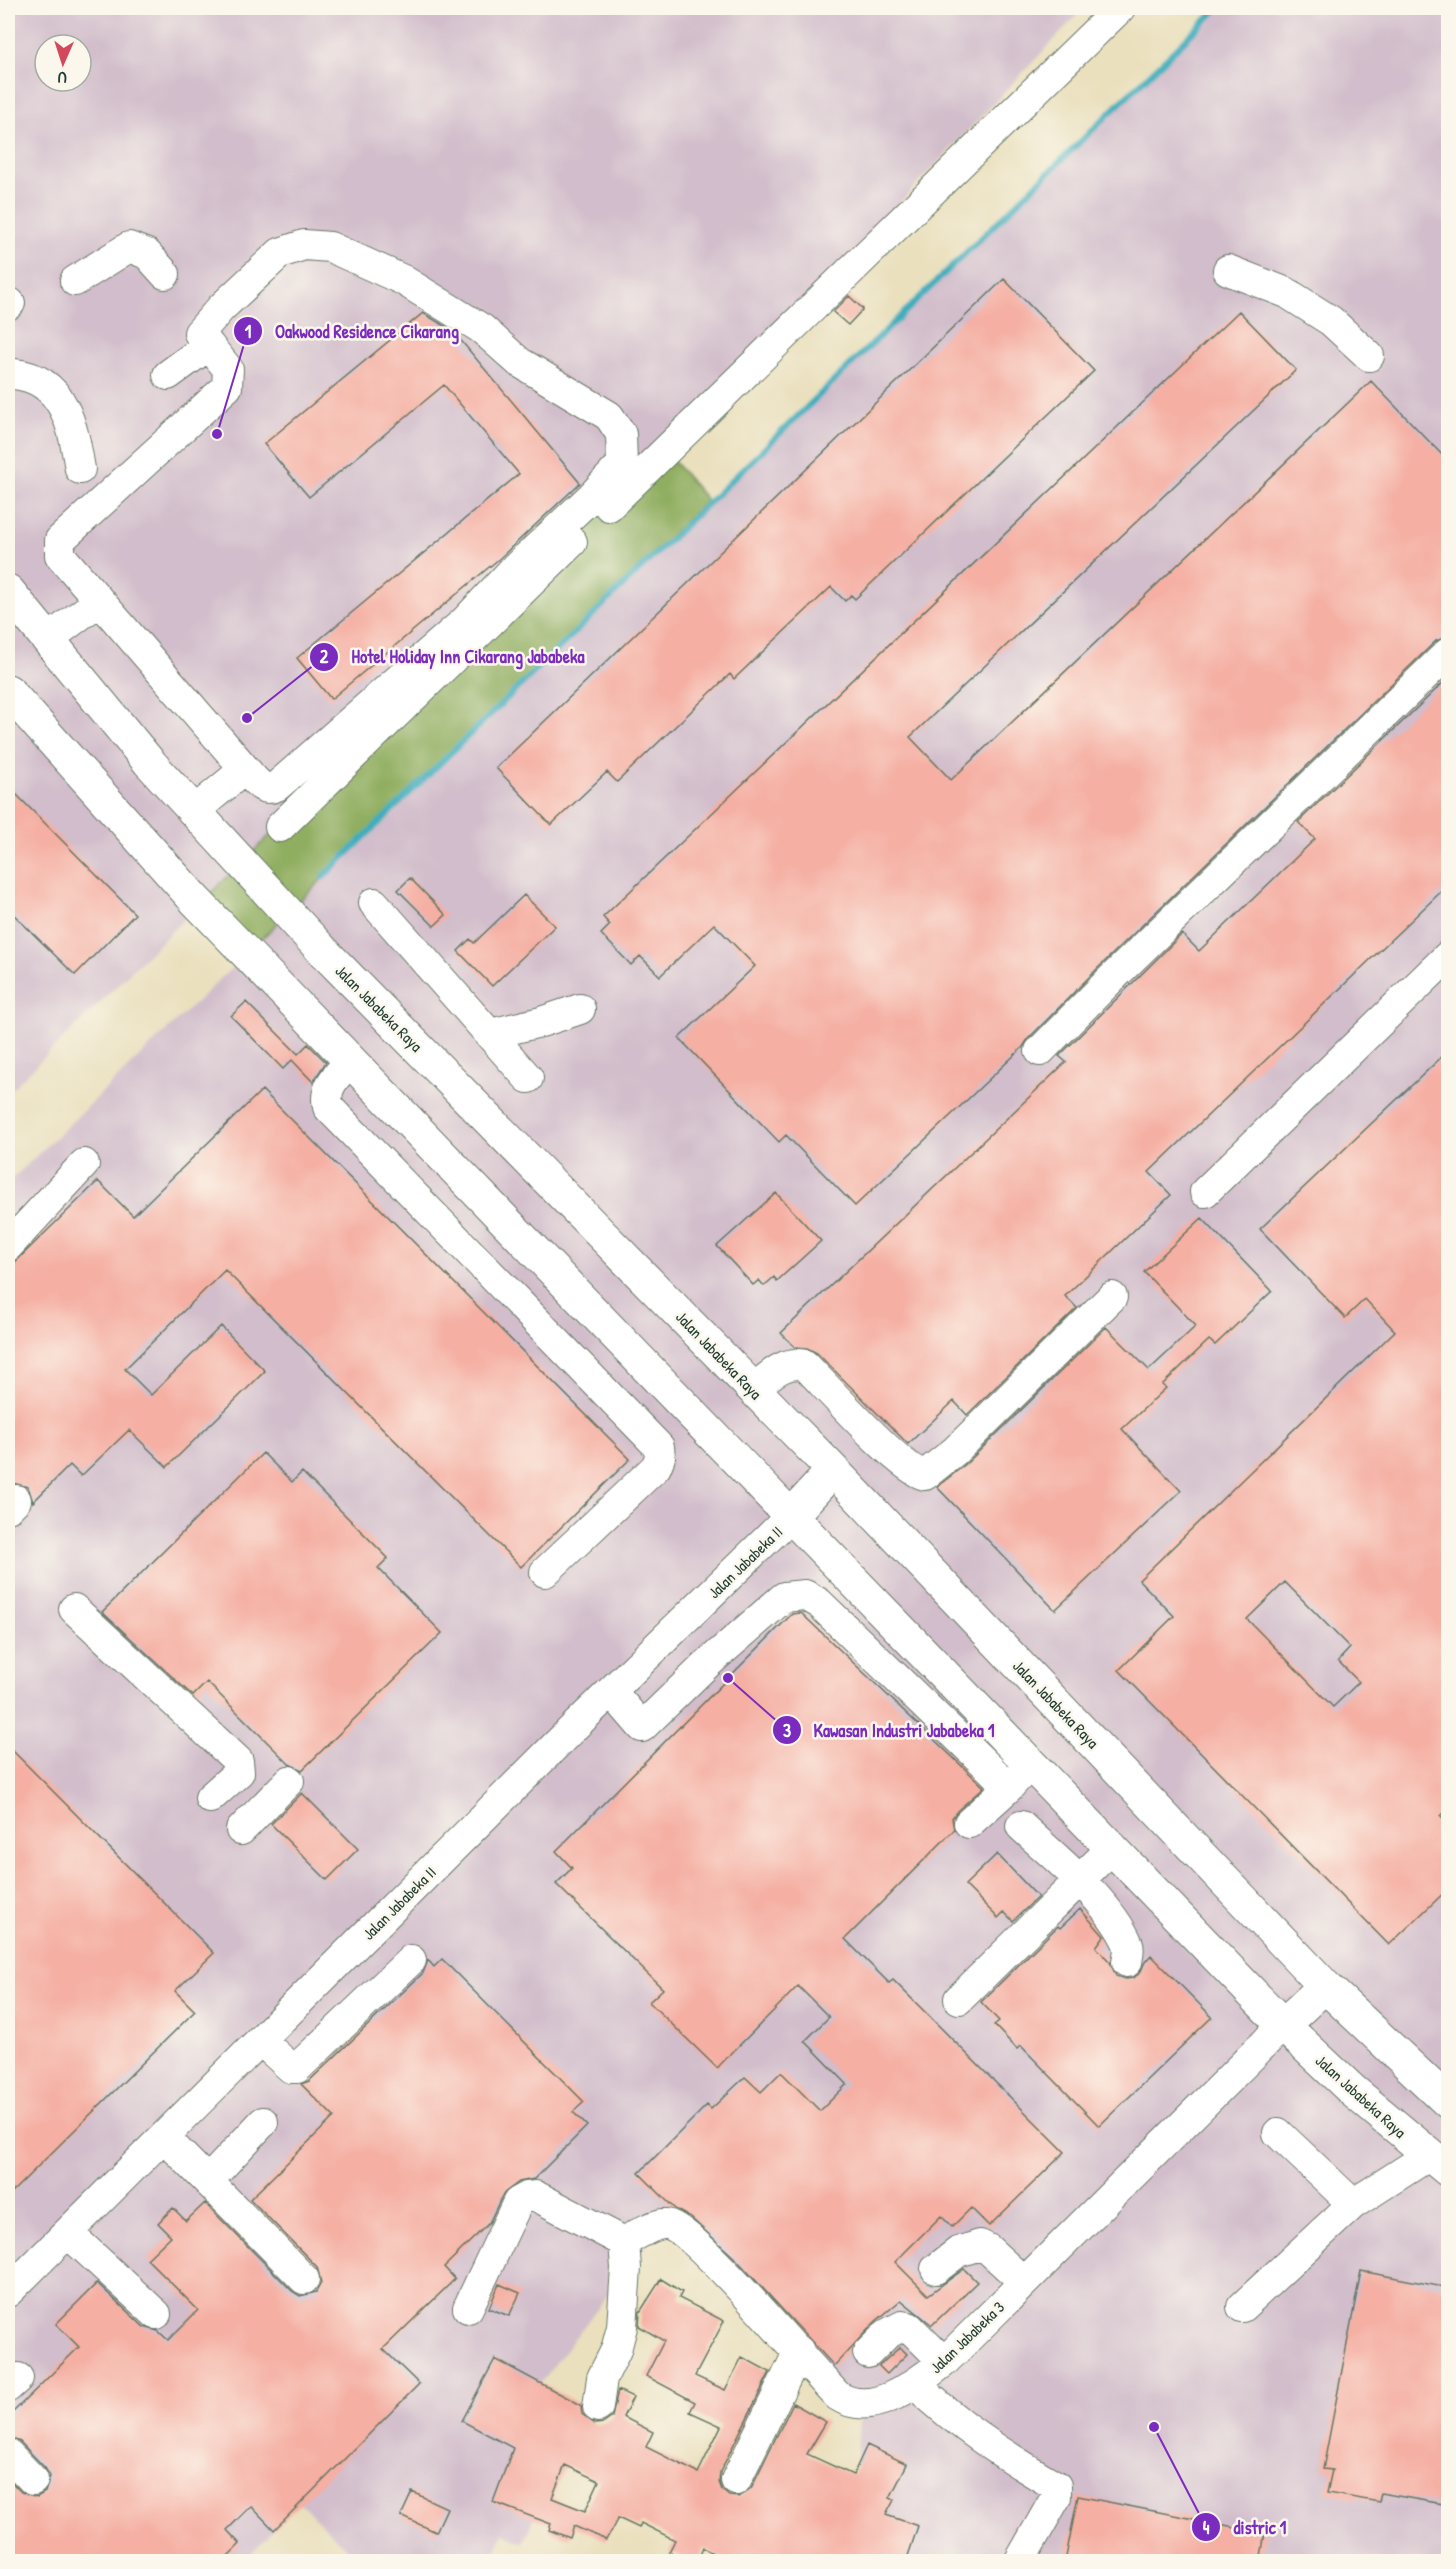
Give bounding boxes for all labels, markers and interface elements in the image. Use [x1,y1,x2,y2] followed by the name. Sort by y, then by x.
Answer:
[33,33,93,93] north arrow
[57,67,67,89] text: U
[233,313,471,349] callout: Oakwood Residence Cikarang
[245,319,252,344] text: 1
[275,319,459,345] text: Oakwood Residence Cikarang
[309,639,596,675] callout: Hotel Holiday Inn Cikarang Jababeka
[320,644,329,669] text: 2
[352,644,585,670] text: Hotel Holiday Inn Cikarang Jababeka
[331,960,427,1056] street label: Jalan Jababeka Raya
[671,1306,767,1404] street label: Jalan Jababeka Raya
[703,1521,787,1603] street label: Jalan Jababeka II
[1008,1655,1104,1753] street label: Jalan Jababeka Raya
[772,1712,1007,1748] callout: Kawasan Industri Jababeka 1
[783,1718,791,1743] text: 3
[814,1718,995,1743] text: Kawasan Industri Jababeka 1
[357,1861,441,1945] street label: Jalan Jababeka II
[1311,2049,1411,2143] street label: Jalan Jababeka Raya
[925,2296,1009,2378] street label: Jalan Jababeka 3
[1191,2509,1298,2545] callout: distric 1
[1203,2515,1210,2540] text: 4
[1234,2515,1287,2540] text: distric 1

